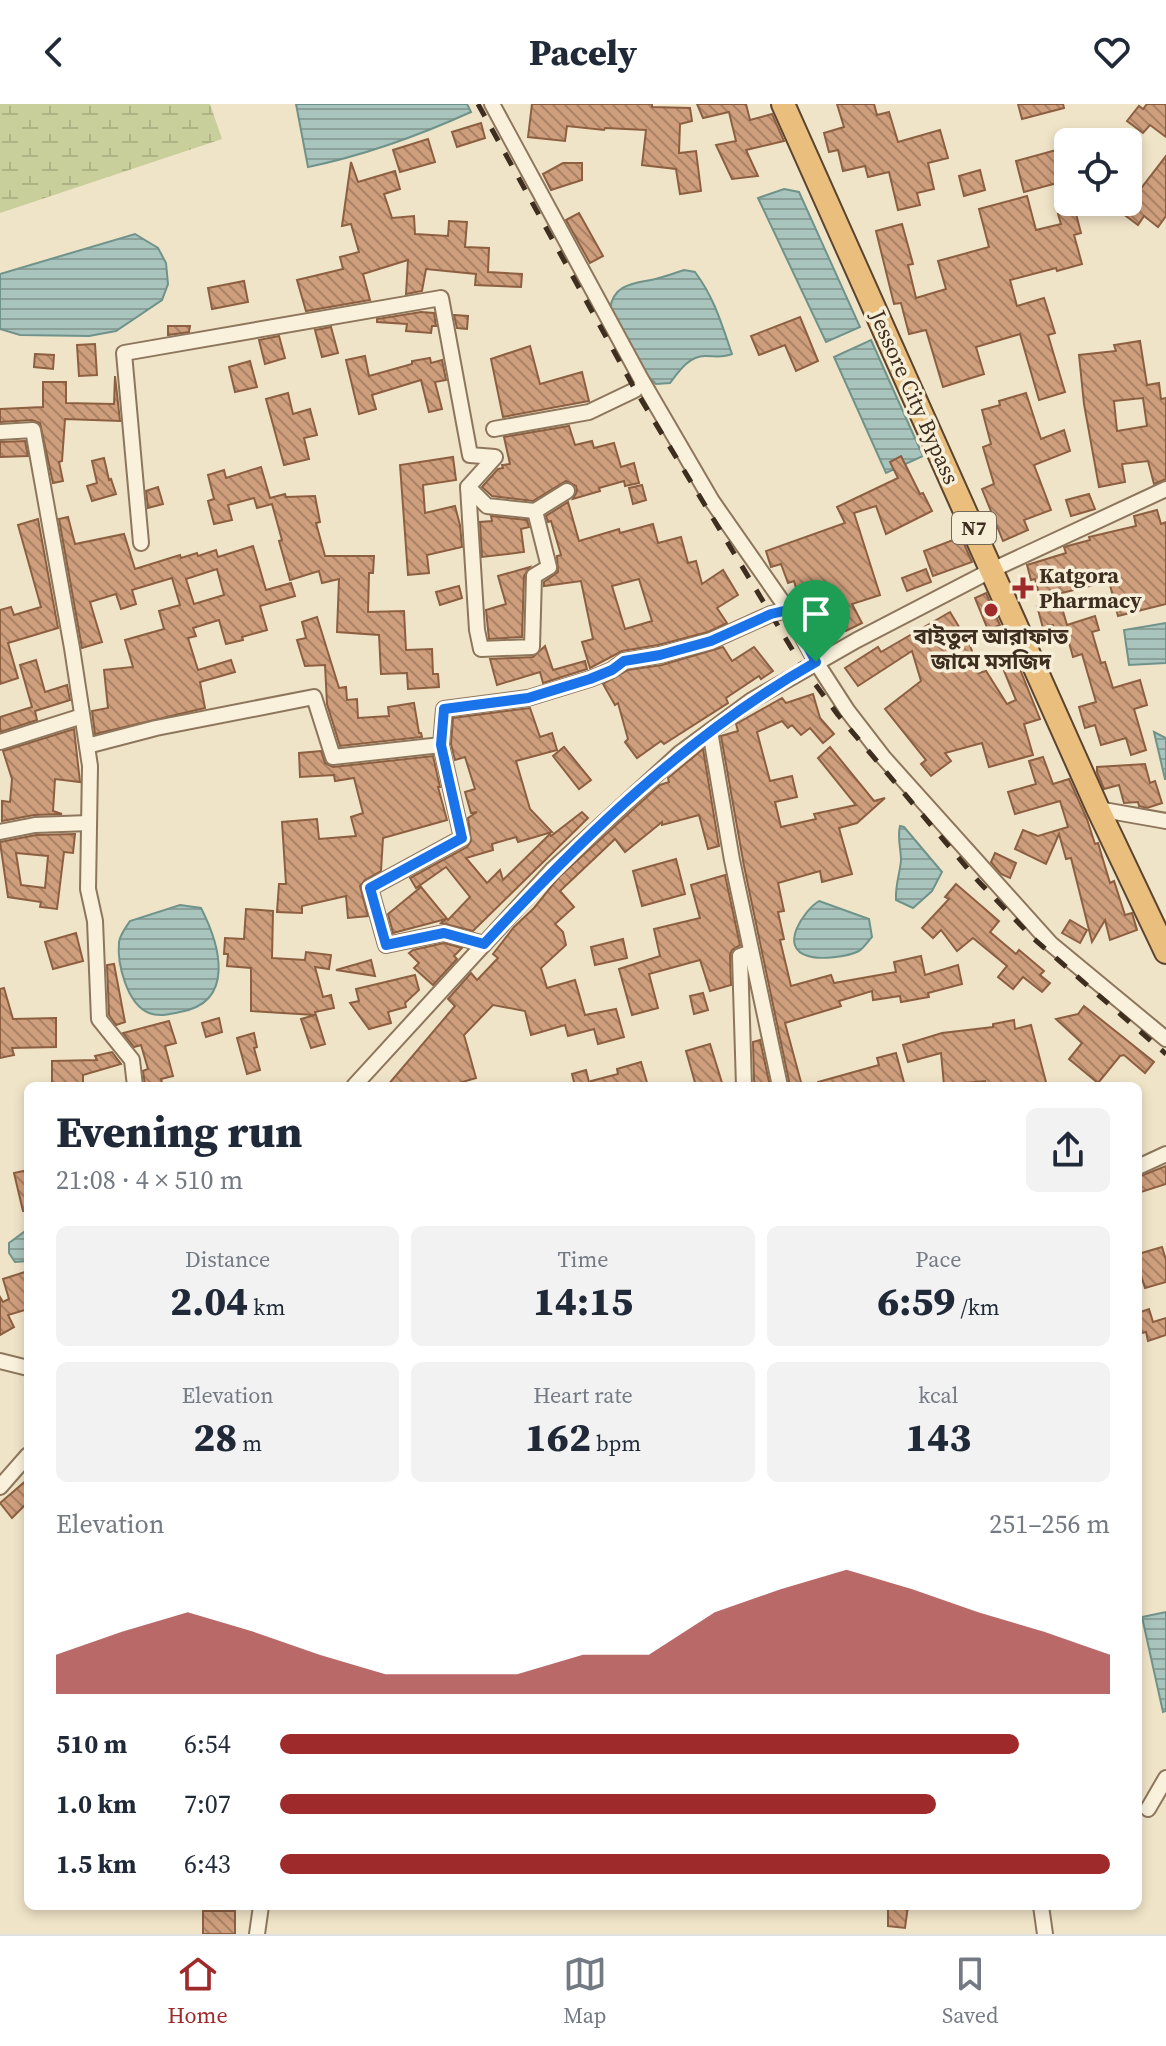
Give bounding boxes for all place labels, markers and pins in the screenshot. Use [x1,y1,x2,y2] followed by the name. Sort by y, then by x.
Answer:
[1039,560,1142,615] place label: Katgora Pharmacy
[1014,579,1032,597] marker: Katgora Pharmacy
[782,580,850,662] pin
[982,601,1000,619] marker: বাইতুল আরাফাত জামে মসজিদ
[913,621,1069,676] place label: বাইতুল আরাফাত জামে মসজিদ

